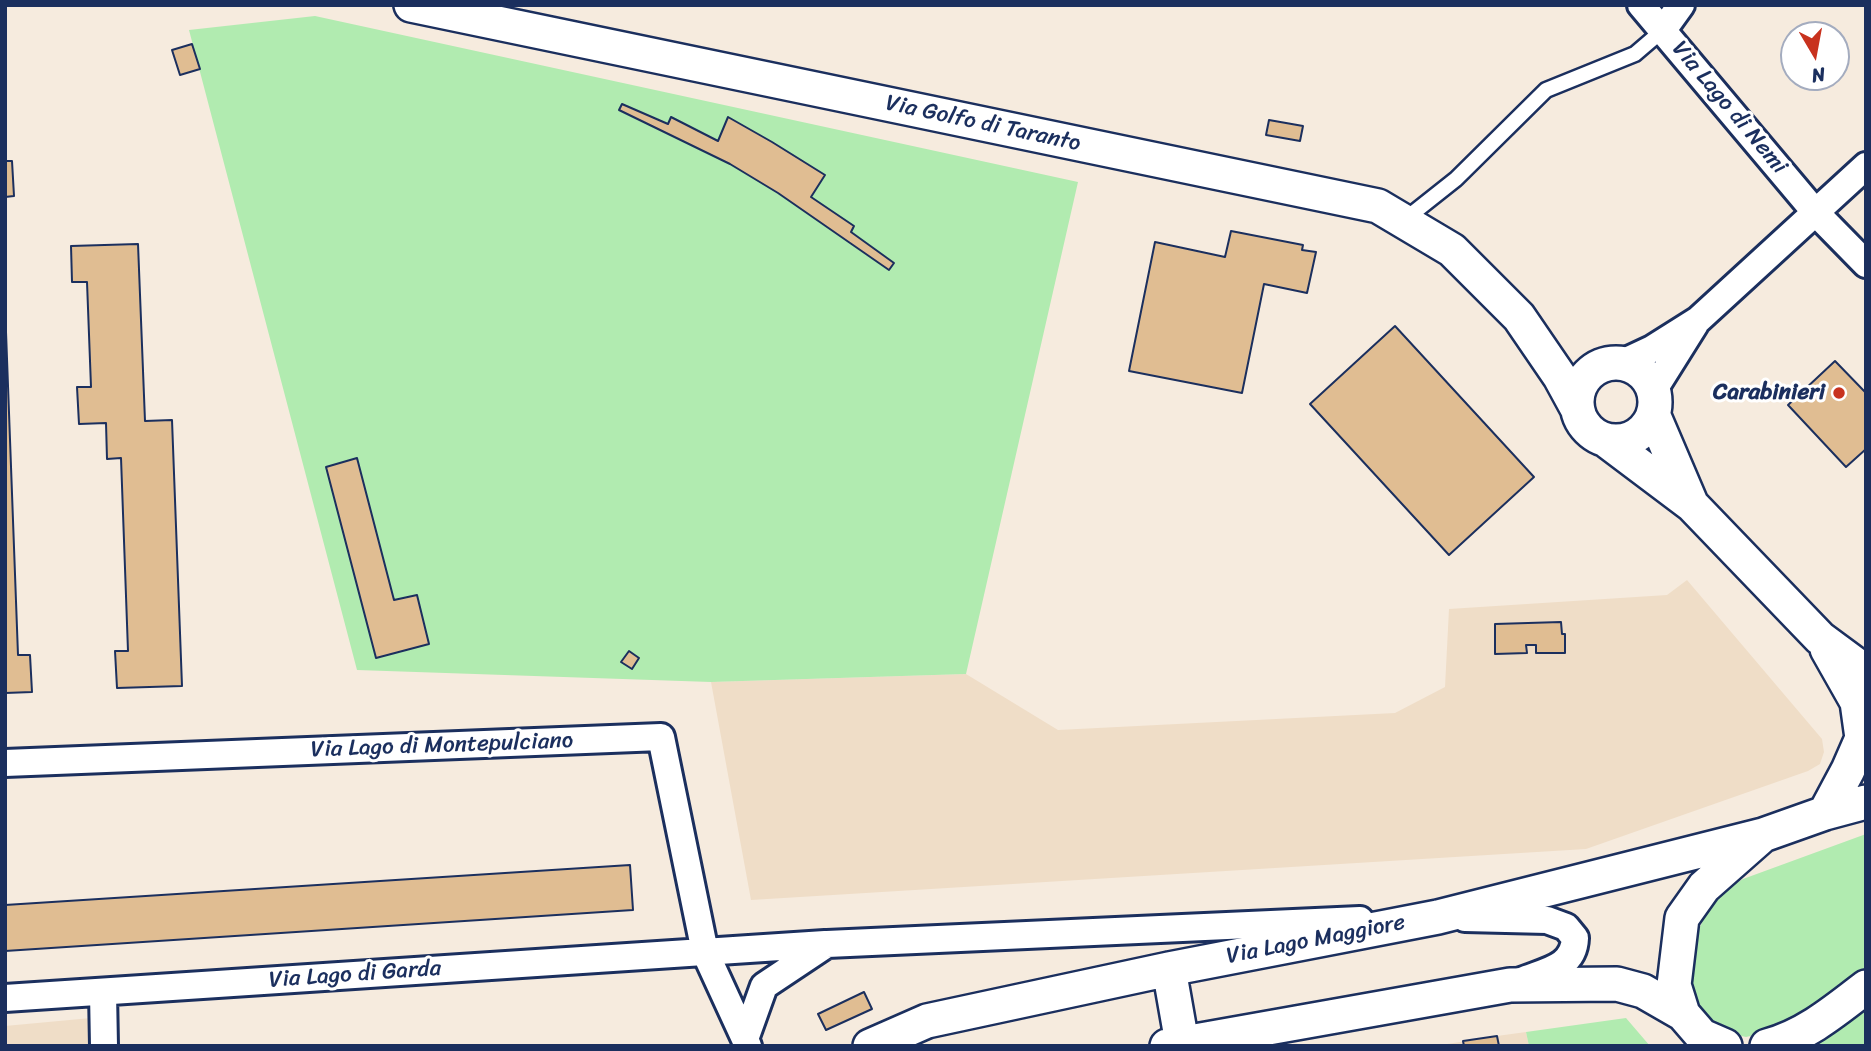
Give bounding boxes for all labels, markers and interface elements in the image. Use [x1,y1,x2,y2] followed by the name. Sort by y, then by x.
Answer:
[1780,21,1850,91] north arrow
[1665,36,1793,180] street label: Via Lago di Nemi
[1809,58,1828,93] text: N
[883,90,1083,158] street label: Via Golfo di Taranto
[1713,379,1825,407] place label: Carabinieri
[1831,385,1847,401] marker: Carabinieri
[310,728,574,764] street label: Via Lago di Montepulciano
[1224,909,1408,971] street label: Via Lago Maggiore
[268,955,442,995] street label: Via Lago di Garda

